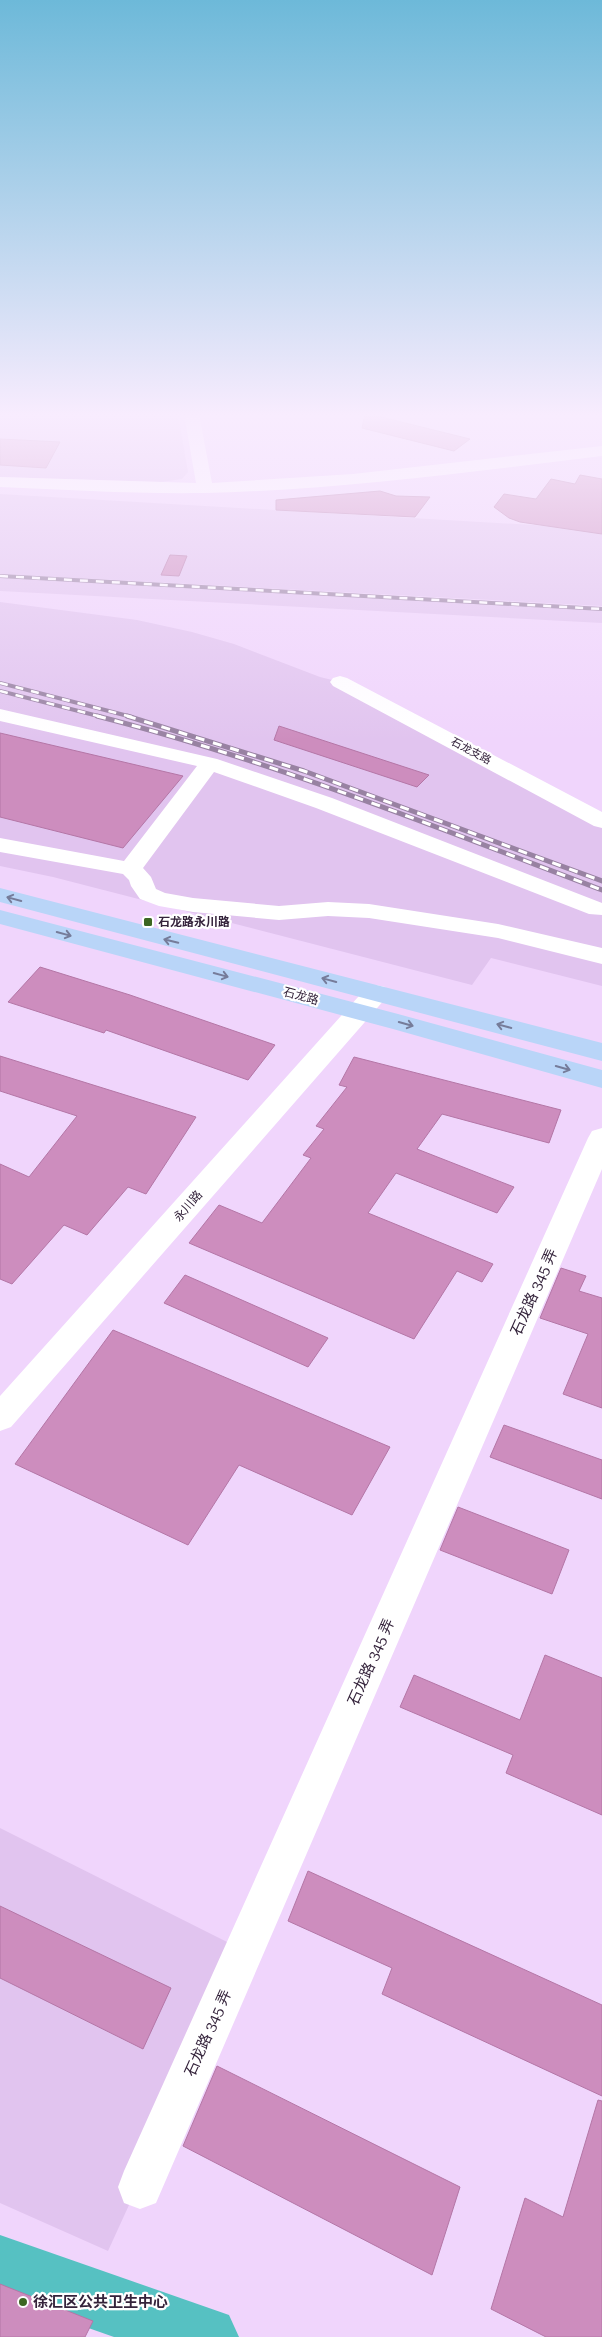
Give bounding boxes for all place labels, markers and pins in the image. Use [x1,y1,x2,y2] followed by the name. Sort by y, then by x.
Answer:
[158,915,230,929] place label: 石龙路永川路
[142,916,154,928] marker: 石龙路永川路
[33,2293,168,2311] place label: 徐汇区公共卫生中心
[17,2296,29,2308] marker: 徐汇区公共卫生中心

